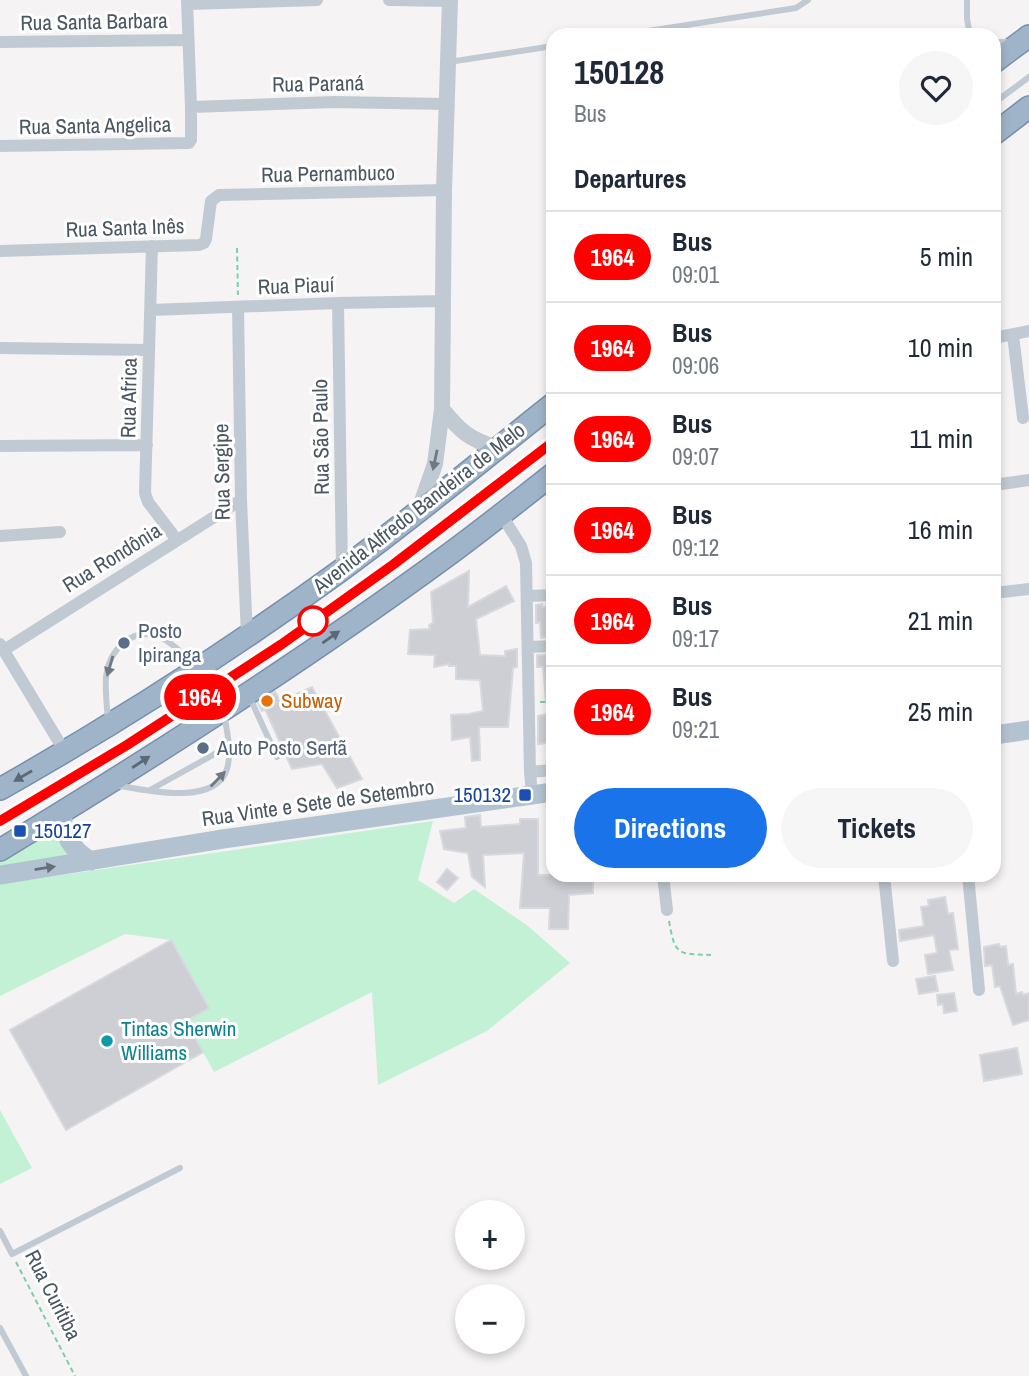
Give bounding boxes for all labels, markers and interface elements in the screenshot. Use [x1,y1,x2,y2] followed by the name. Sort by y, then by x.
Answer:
[20,6,168,37] street label: Rua Santa Barbara
[574,50,664,94] text: 150128
[899,51,973,125] button: heart
[272,68,365,99] street label: Rua Paraná
[574,98,607,129] text: Bus
[19,110,172,141] street label: Rua Santa Angelica
[261,158,395,189] street label: Rua Pernambuco
[574,161,687,196] text: Departures
[65,211,185,244] street label: Rua Santa Inês
[672,224,712,259] text: Bus
[920,239,973,274] text: 5 min
[591,241,634,273] text: 1964
[672,259,719,290] text: 09:01
[257,270,335,301] street label: Rua Piauí
[672,315,712,350] text: Bus
[908,330,973,365] text: 10 min
[591,332,634,364] text: 1964
[672,350,719,381] text: 09:06
[113,357,144,438] street label: Rua Africa
[305,379,336,495] street label: Rua São Paulo
[672,406,712,441] text: Bus
[306,416,531,600] street label: Avenida Alfredo Bandeira de Melo
[909,421,973,456] text: 11 min
[206,423,237,521] street label: Rua Sergipe
[591,423,634,455] text: 1964
[672,441,719,472] text: 09:07
[429,449,440,471] one-way arrow
[672,497,712,532] text: Bus
[908,512,973,547] text: 16 min
[591,514,634,546] text: 1964
[57,516,167,599] street label: Rua Rondônia
[672,532,719,563] text: 09:12
[672,588,712,623] text: Bus
[908,603,973,638] text: 21 min
[591,605,634,637] text: 1964
[298,606,328,636] unlabelled marker
[138,616,202,669] place label: Posto Ipiranga
[672,623,719,654] text: 09:17
[322,630,340,644] one-way arrow
[116,635,132,651] marker: Posto Ipiranga
[104,656,114,677] one-way arrow
[151,674,249,720] line badge: 1964
[672,679,712,714] text: Bus
[178,681,222,713] text: 1964
[281,686,343,715] place label: Subway
[259,693,275,709] marker: Subway
[908,694,973,729] text: 25 min
[591,696,634,728] text: 1964
[672,714,719,745] text: 09:21
[216,733,348,762] place label: Auto Posto Sertã
[195,740,211,756] marker: Auto Posto Sertã
[131,755,150,768] one-way arrow
[14,770,33,782] one-way arrow
[210,771,226,788] one-way arrow
[200,772,436,833] street label: Rua Vinte e Sete de Setembro
[454,780,511,809] place label: 150132
[517,787,533,803] marker: 150132
[574,788,767,868] button: Directions
[781,788,973,868] button: Tickets
[34,816,91,845] place label: 150127
[12,823,28,839] marker: 150127
[35,862,57,873] one-way arrow
[121,1014,236,1067] place label: Tintas Sherwin Williams
[99,1033,115,1049] marker: Tintas Sherwin Williams
[455,1200,525,1354] map controls
[455,1200,525,1270] button: +
[18,1245,89,1345] street label: Rua Curitiba
[455,1284,525,1354] button: −

